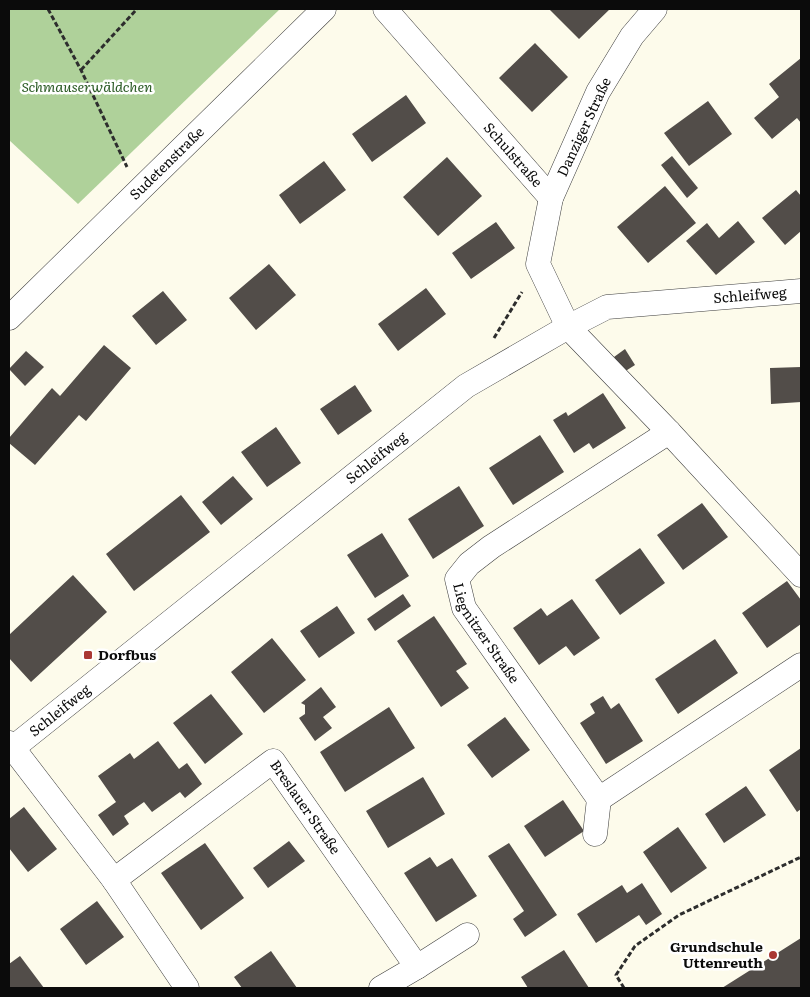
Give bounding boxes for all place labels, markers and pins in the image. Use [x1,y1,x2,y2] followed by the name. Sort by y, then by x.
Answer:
[98,644,156,664] place label: Dorfbus
[82,649,94,661] marker: Dorfbus
[670,936,763,972] place label: Grundschule Uttenreuth
[767,949,779,961] marker: Grundschule Uttenreuth

